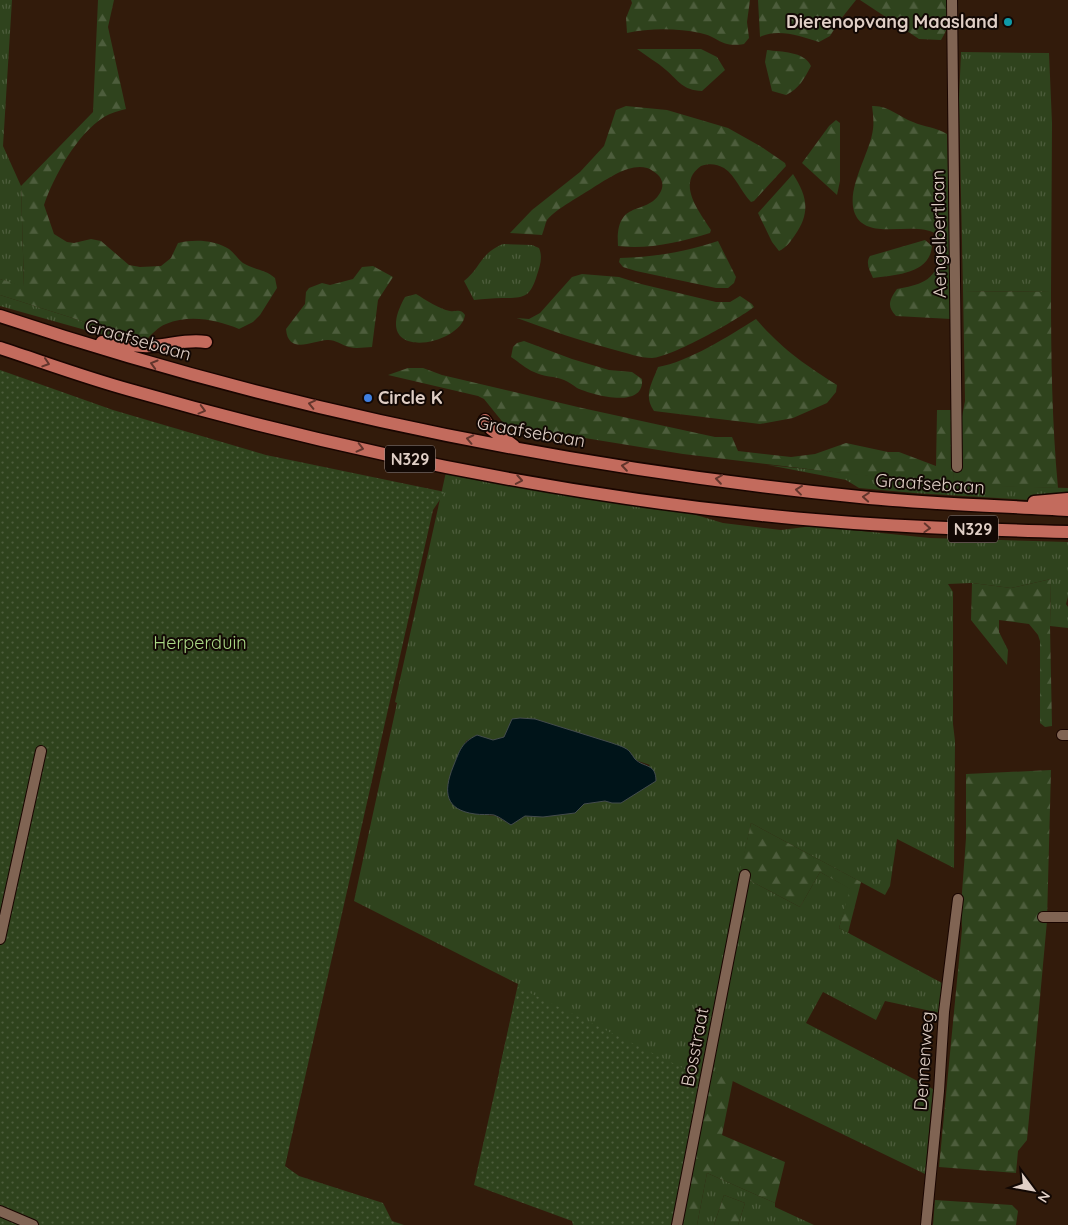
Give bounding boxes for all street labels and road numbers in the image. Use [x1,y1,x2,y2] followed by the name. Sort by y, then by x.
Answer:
[926,170,951,298] street label: Aengelbertlaan
[82,313,194,366] street label: Graafsebaan
[475,411,587,452] street label: Graafsebaan
[385,446,435,472] road number: N329
[875,468,986,499] street label: Graafsebaan
[948,516,998,542] road number: N329
[676,1005,713,1089] street label: Bosstraat
[909,1011,938,1111] street label: Dennenweg

